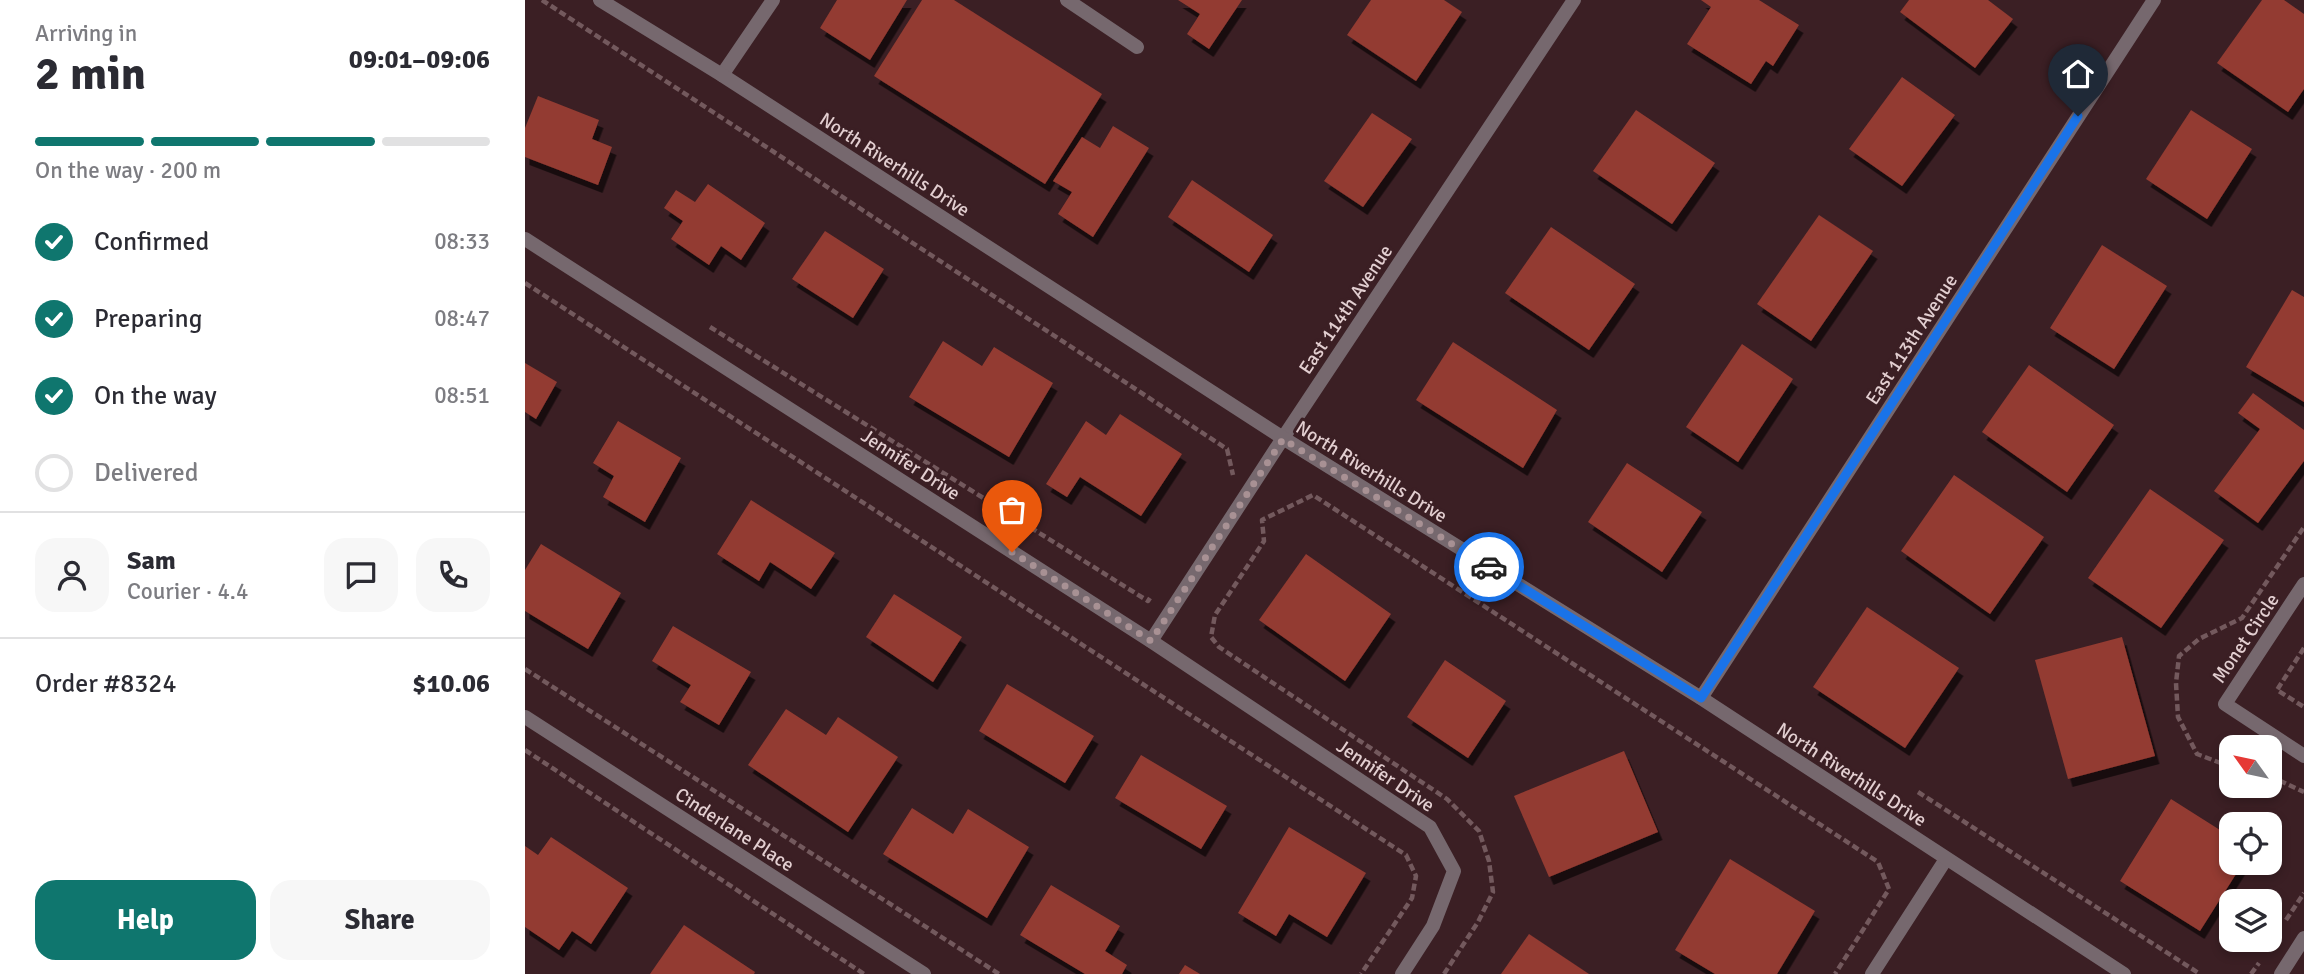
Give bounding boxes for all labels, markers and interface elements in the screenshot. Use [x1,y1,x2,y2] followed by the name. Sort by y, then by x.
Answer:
[35,19,137,48] text: Arriving in
[349,44,490,76] text: 09:01–09:06
[2048,44,2108,116] pin
[35,46,146,102] text: 2 min
[2059,55,2097,93] icon: home
[815,107,974,222] street label: North Riverhills Drive
[35,156,221,185] text: On the way · 200 m
[35,223,73,261] icon: check
[94,226,209,258] text: Confirmed
[434,227,490,256] text: 08:33
[1294,240,1398,379] street label: East 114th Avenue
[1861,270,1963,409] street label: East 113th Avenue
[35,300,73,338] icon: check
[94,303,202,335] text: Preparing
[434,304,490,333] text: 08:47
[35,377,73,415] icon: check
[94,380,217,412] text: On the way
[434,381,490,410] text: 08:51
[1291,416,1452,528] street label: North Riverhills Drive
[856,424,964,506] street label: Jennifer Drive
[94,457,199,489] text: Delivered
[982,480,1042,552] pin
[993,491,1031,529] icon: bag
[1454,532,1524,602] courier
[35,538,109,612] button: person
[324,538,398,612] button: chat
[416,538,490,612] button: phone
[127,545,176,577] text: Sam
[1470,548,1508,586] icon: car
[127,577,248,606] text: Courier · 4.4
[2207,589,2285,688] street label: Monet Circle
[35,668,176,700] text: Order #8324
[412,668,490,700] text: $10.06
[1772,717,1931,832] street label: North Riverhills Drive
[1332,734,1439,817] street label: Jennifer Drive
[2219,735,2282,798] north arrow
[2219,735,2282,952] map controls
[670,782,799,877] street label: Cinderlane Place
[2219,812,2282,875] button: locate
[35,880,256,960] button: Help
[270,880,490,960] button: Share
[2219,889,2282,952] button: layers

